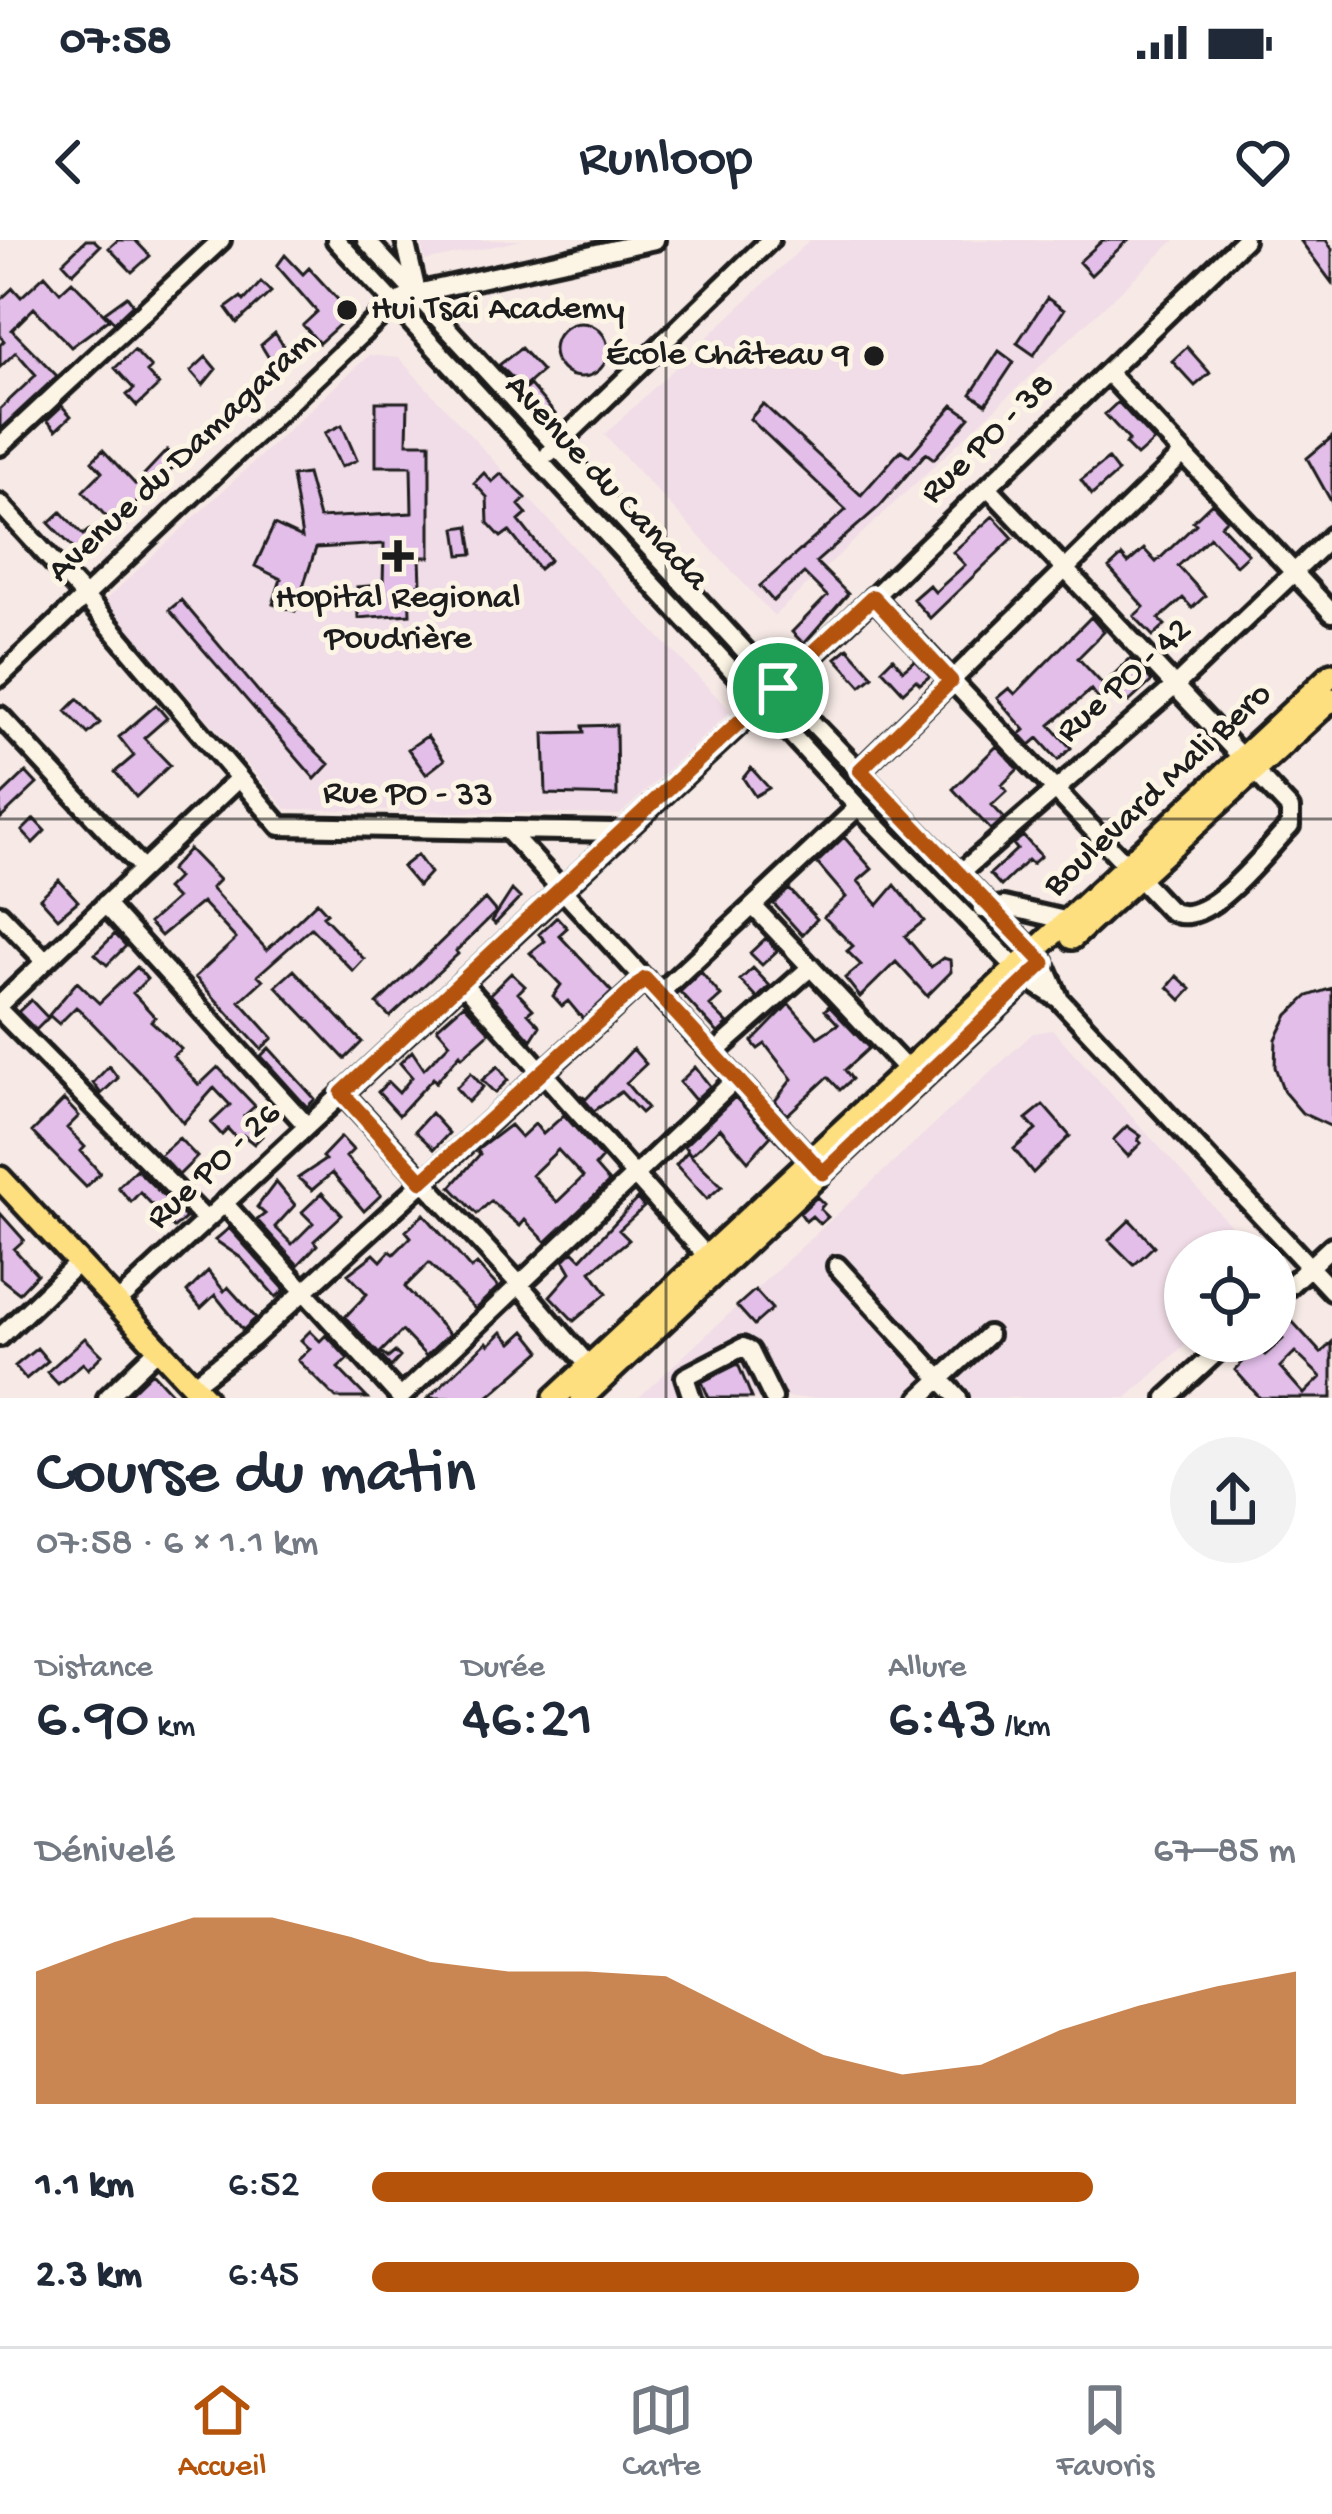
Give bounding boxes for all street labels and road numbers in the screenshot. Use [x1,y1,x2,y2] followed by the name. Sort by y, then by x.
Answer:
[40,323,326,593] street label: Avenue du Damagaram
[912,365,1066,515] street label: Rue PO - 38
[493,367,717,602] street label: Avenue du Canada
[1048,610,1202,754] street label: Rue PO - 42
[1035,674,1282,908] street label: Boulevard Mali Bero
[323,773,493,819] street label: Rue PO - 33
[139,1093,292,1240] street label: Rue PO - 26

